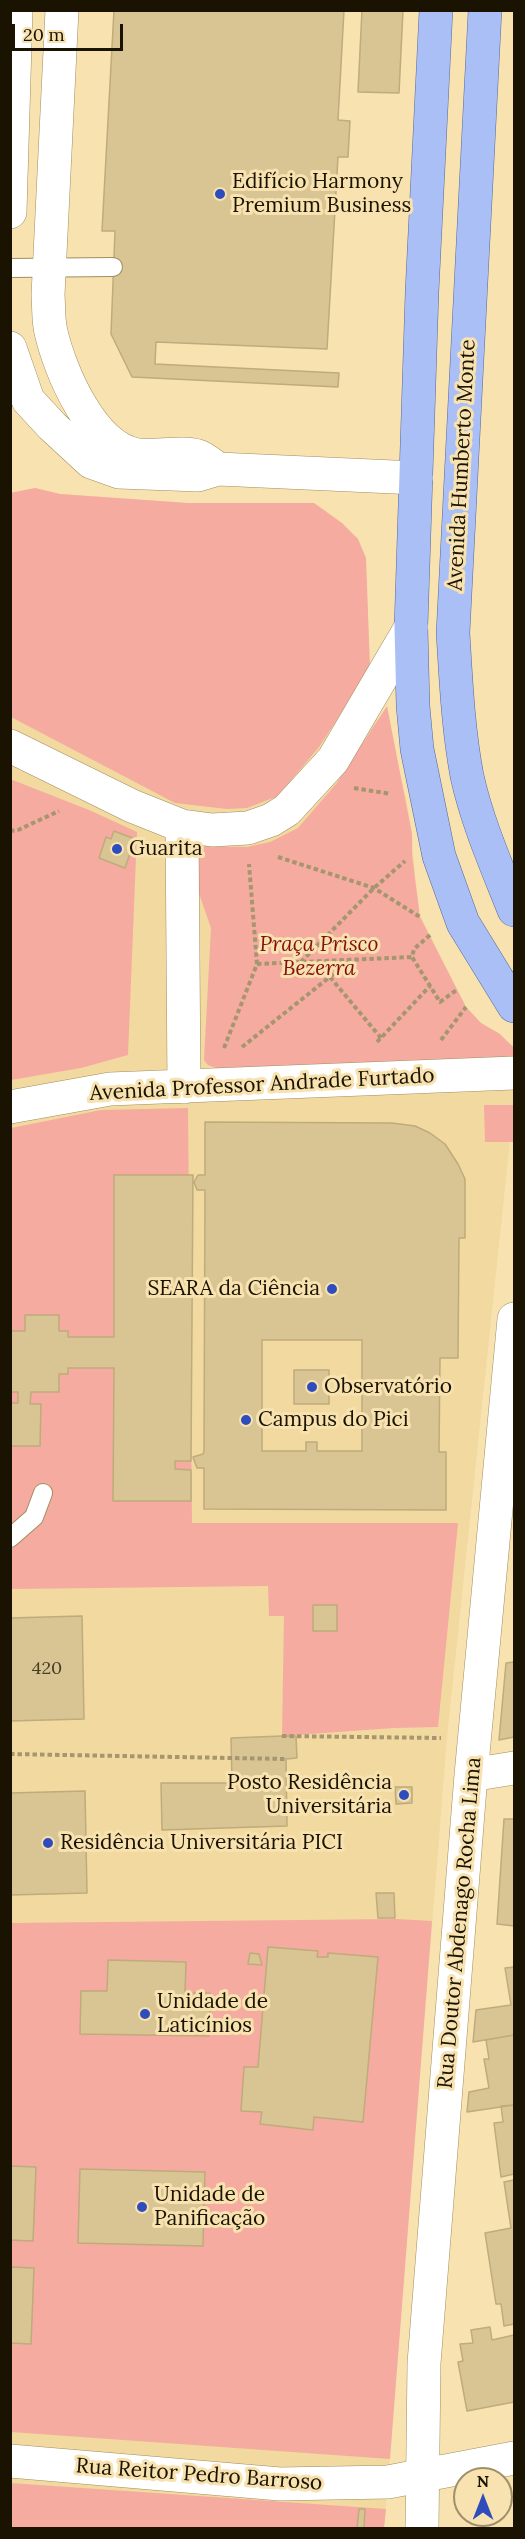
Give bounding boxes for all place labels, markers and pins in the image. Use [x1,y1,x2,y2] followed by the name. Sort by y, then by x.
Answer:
[232,169,411,219] place label: Edifício Harmony Premium Business
[213,187,227,201] marker: Edifício Harmony Premium Business
[129,836,203,862] place label: Guarita
[110,842,124,856] marker: Guarita
[147,1276,320,1302] place label: SEARA da Ciência
[325,1282,339,1296] marker: SEARA da Ciência
[324,1374,452,1400] place label: Observatório
[305,1380,319,1394] marker: Observatório
[258,1407,409,1433] place label: Campus do Pici
[239,1413,253,1427] marker: Campus do Pici
[227,1770,392,1820] place label: Posto Residência Universitária
[397,1788,411,1802] marker: Posto Residência Universitária
[60,1830,343,1856] place label: Residência Universitária PICI
[41,1836,55,1850] marker: Residência Universitária PICI
[157,1989,268,2039] place label: Unidade de Laticínios
[138,2007,152,2021] marker: Unidade de Laticínios
[154,2182,265,2232] place label: Unidade de Panificação
[135,2200,149,2214] marker: Unidade de Panificação

